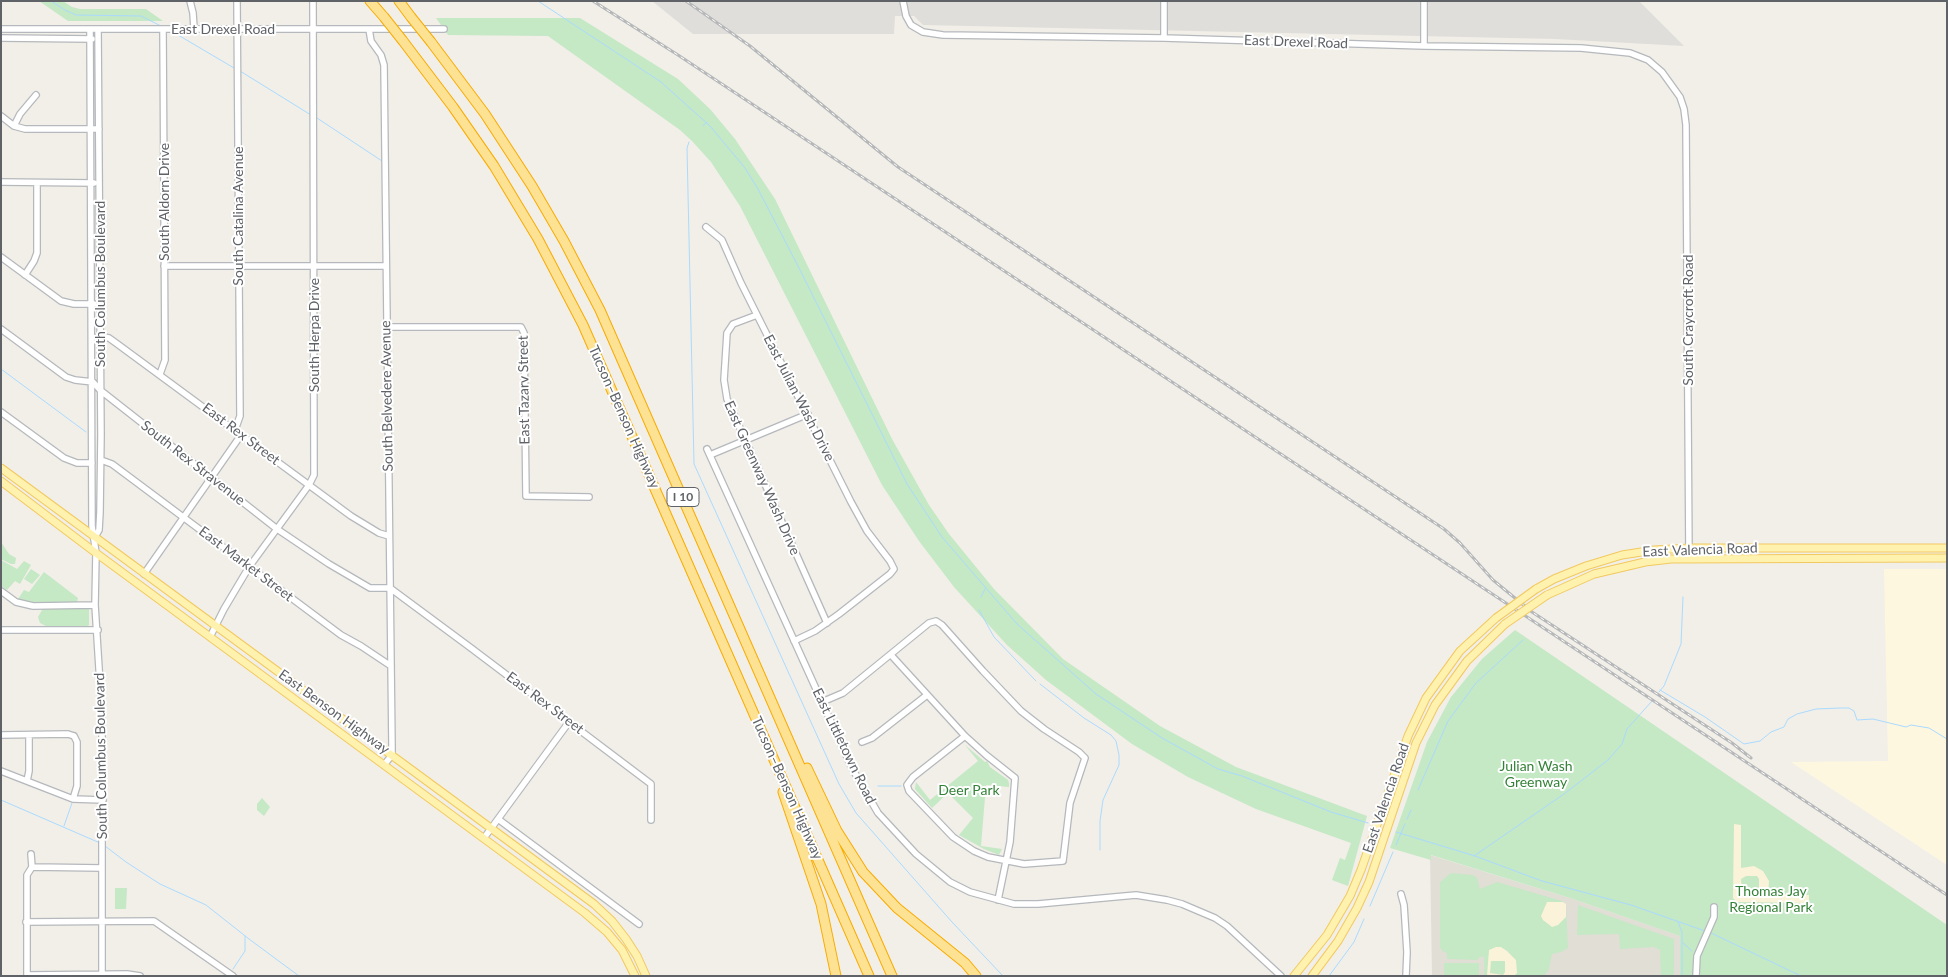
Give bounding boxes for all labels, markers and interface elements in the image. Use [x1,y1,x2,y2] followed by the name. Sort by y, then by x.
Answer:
[171,21,275,37] street label: East Drexel Road
[1244,32,1348,52] street label: East Drexel Road
[156,143,172,261] street label: South Aldorn Drive
[230,146,246,286] street label: South Catalina Avenue
[92,201,108,367] street label: South Columbus Boulevard
[1680,254,1696,386] street label: South Craycroft Road
[306,278,322,392] street label: South Herpa Drive
[377,320,397,472] street label: South Belvedere Avenue
[760,332,838,464] street label: East Julian Wash Drive
[515,335,533,445] street label: East Tazarv Street
[585,343,663,491] street label: Tucson–Benson Highway
[720,398,804,558] street label: East Greenway Wash Drive
[199,399,283,469] street label: East Rex Street
[138,417,248,509] street label: South Rex Stravenue
[667,488,699,507] road number: I 10
[195,523,297,605] street label: East Market Street
[1642,540,1758,560] street label: East Valencia Road
[275,666,393,758] street label: East Benson Highway
[503,668,587,738] street label: East Rex Street
[91,673,111,839] street label: South Columbus Boulevard
[809,685,879,807] street label: East Littletown Road
[748,714,826,862] street label: Tucson–Benson Highway
[1359,741,1413,855] street label: East Valencia Road
[1499,758,1573,790] park label: Julian Wash Greenway
[938,782,1000,798] park label: Deer Park
[1729,883,1813,916] park label: Thomas Jay Regional Park

